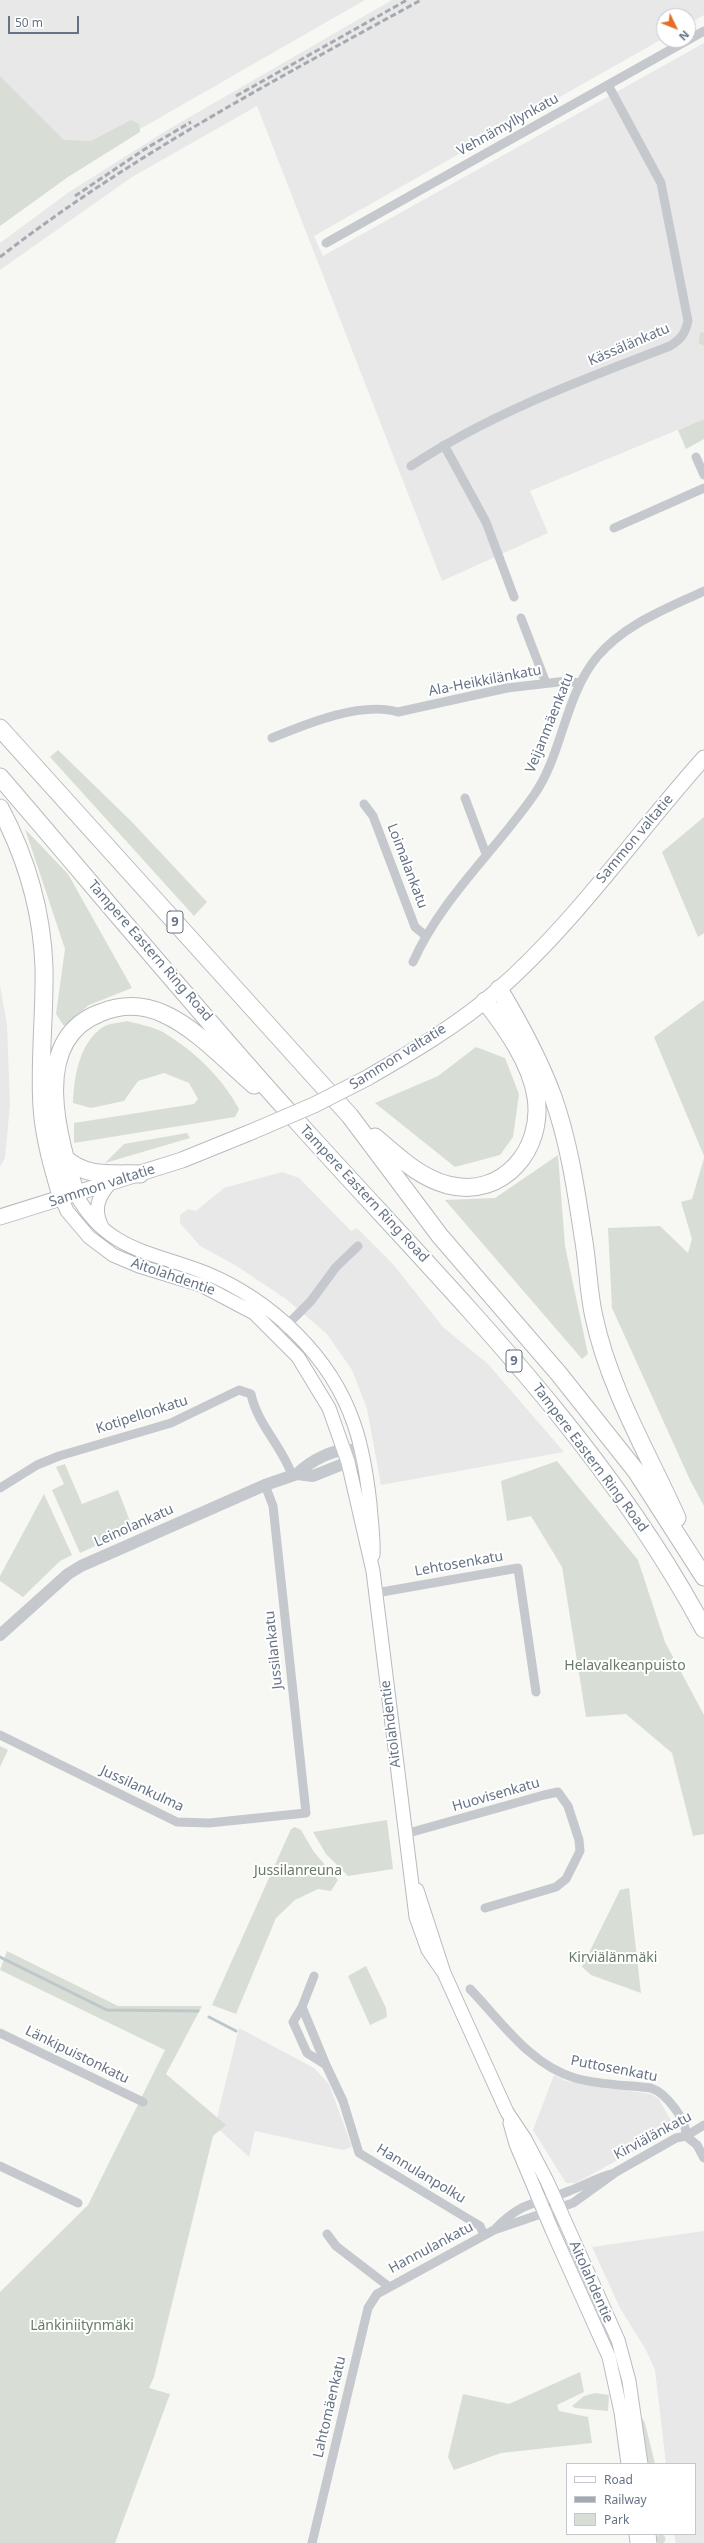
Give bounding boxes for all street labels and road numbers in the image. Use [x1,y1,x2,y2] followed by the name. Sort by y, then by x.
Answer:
[454,90,562,160] street label: Vehnämyllynkatu
[586,320,672,370] street label: Kässälänkatu
[427,662,543,700] street label: Ala-Heikkilänkatu
[522,671,578,775] street label: Veijanmäenkatu
[593,791,677,887] street label: Sammon valtatie
[383,821,431,911] street label: Loimalankatu
[84,877,216,1025] street label: Tampere Eastern Ring Road
[167,911,183,933] road number: 9
[347,1021,449,1093] street label: Sammon valtatie
[296,1122,432,1266] street label: Tampere Eastern Ring Road
[47,1161,157,1211] street label: Sammon valtatie
[129,1255,217,1299] street label: Aitolahdentie
[506,1350,522,1372] road number: 9
[529,1381,651,1535] street label: Tampere Eastern Ring Road
[94,1392,190,1438] street label: Kotipellonkatu
[92,1501,176,1551] street label: Leinolankatu
[413,1548,505,1580] street label: Lehtosenkatu
[262,1610,286,1690] street label: Jussilankatu
[377,1679,405,1769] street label: Aitolahdentie
[98,1762,186,1816] street label: Jussilankulma
[450,1774,542,1816] street label: Huovisenkatu
[22,2023,132,2087] street label: Länkipuistonkatu
[569,2052,659,2086] street label: Puttosenkatu
[611,2108,695,2164] street label: Kirviälänkatu
[373,2141,469,2207] street label: Hannulanpolku
[386,2219,476,2277] street label: Hannulankatu
[565,2238,617,2326] street label: Aitolahdentie
[310,2354,350,2460] street label: Lahtomäenkatu

